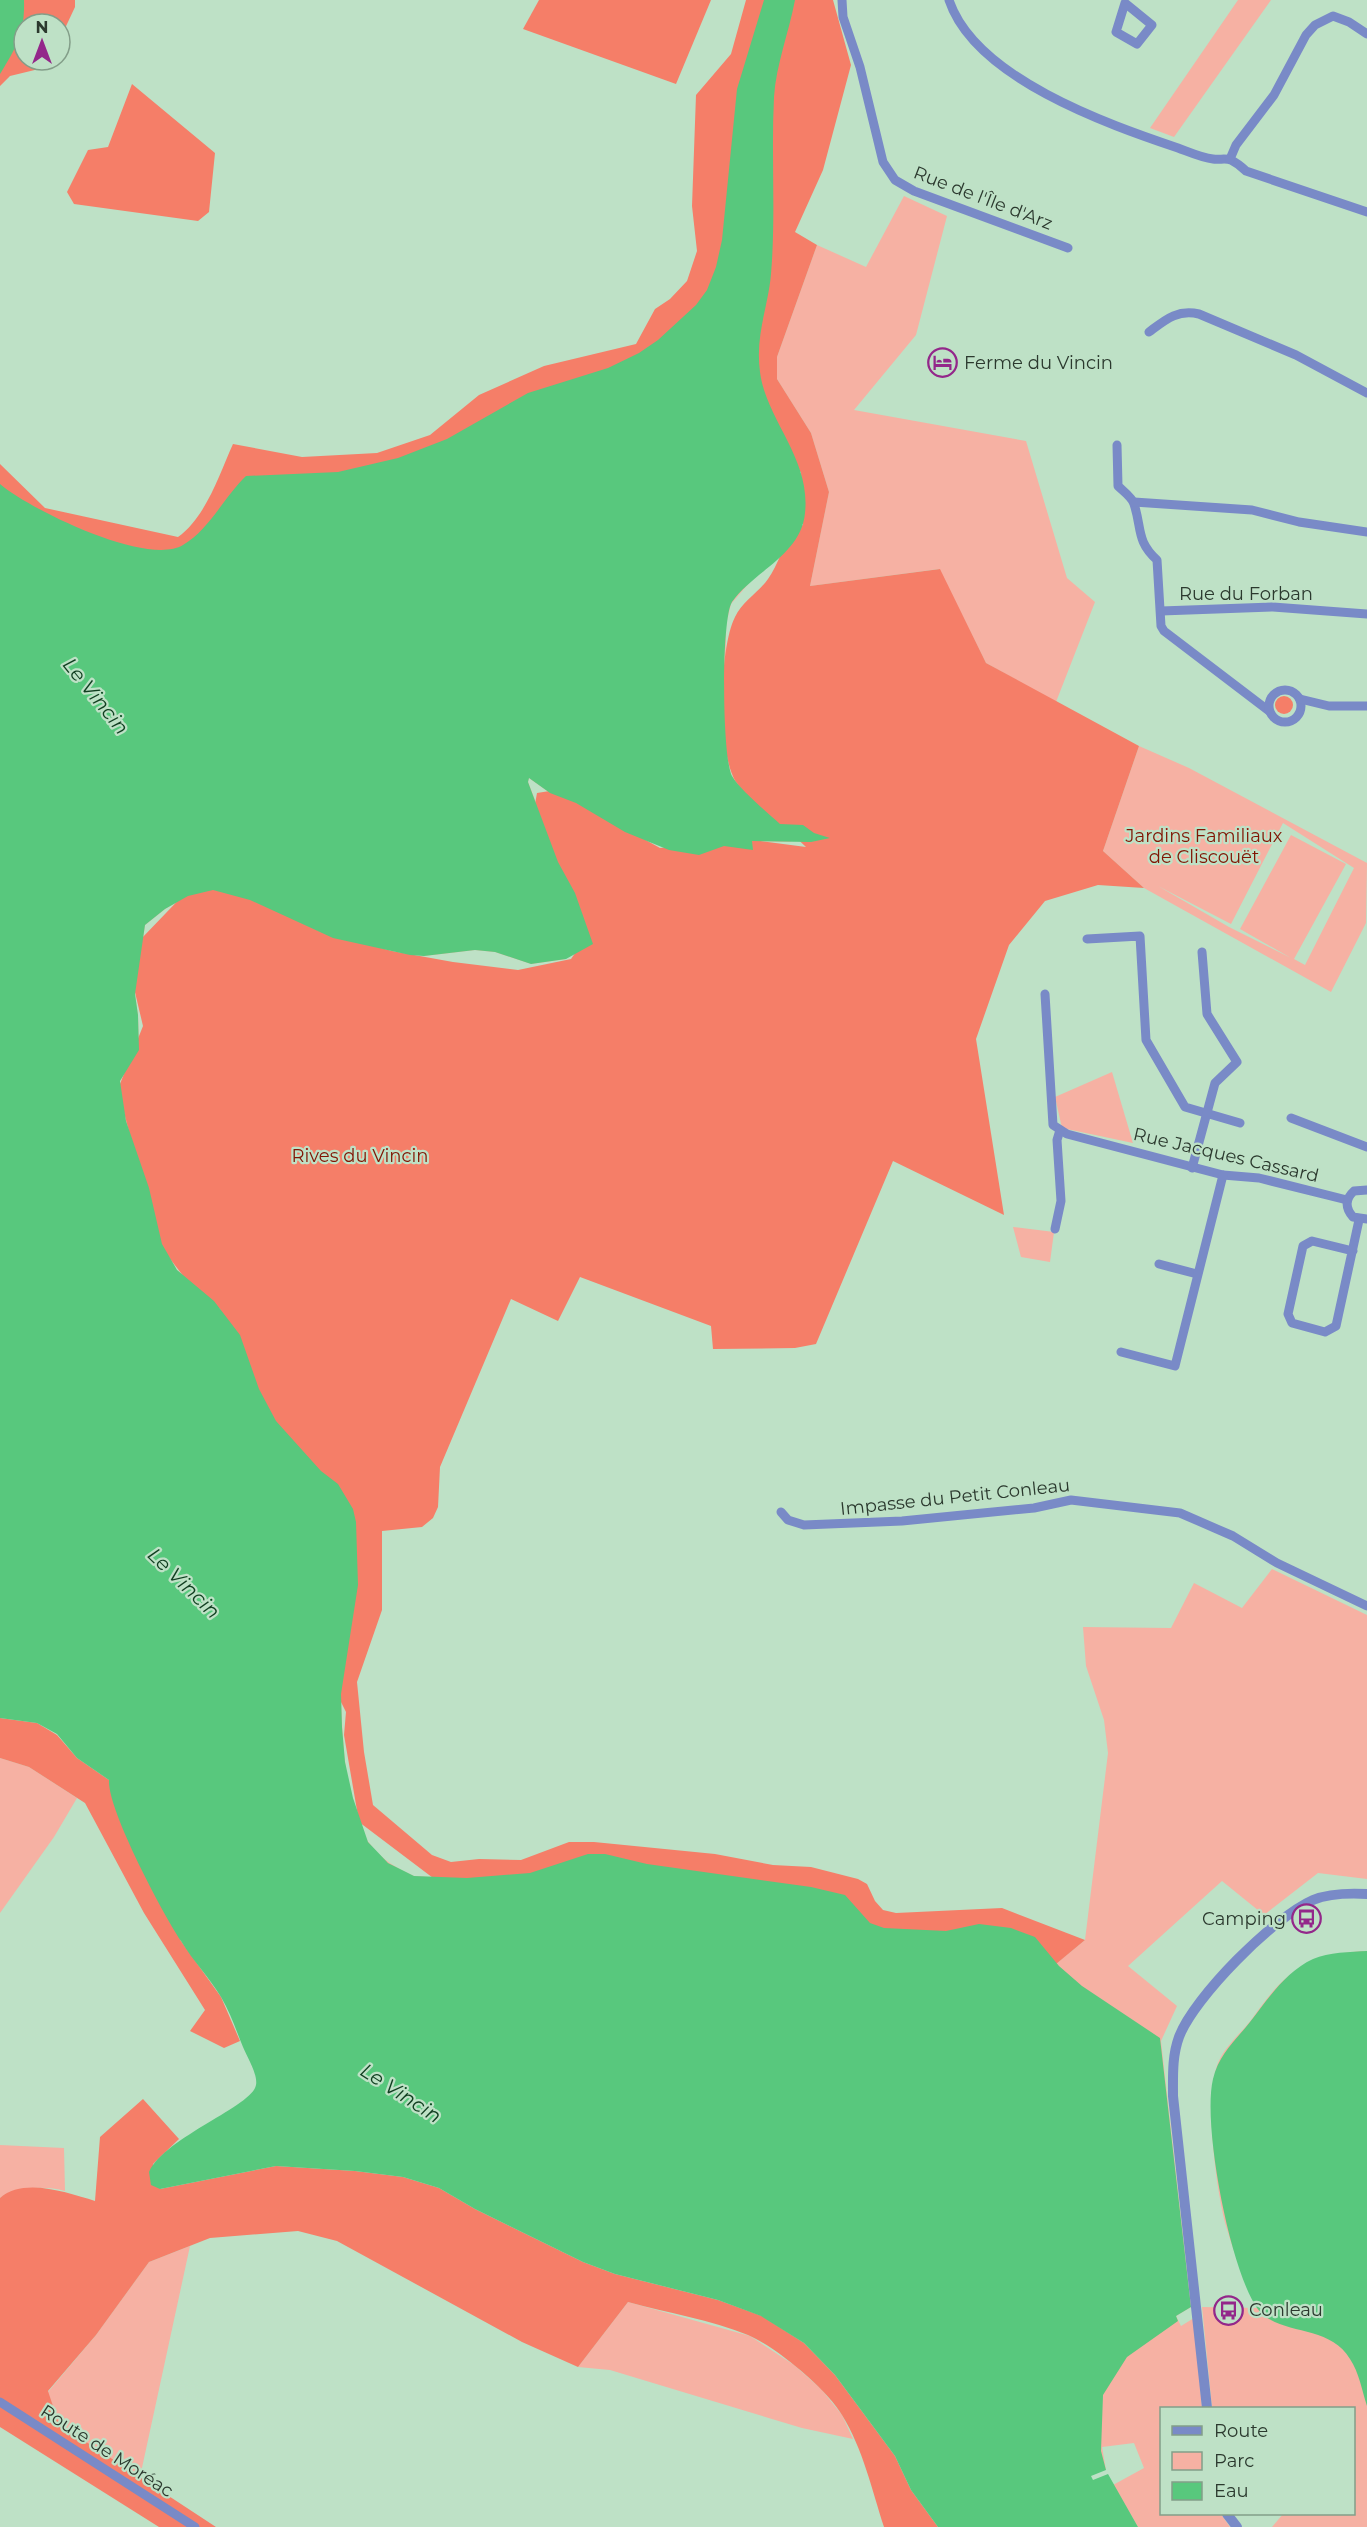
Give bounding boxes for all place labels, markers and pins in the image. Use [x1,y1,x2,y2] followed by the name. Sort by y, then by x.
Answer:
[927,347,959,379] hotel icon: Ferme du Vincin
[964,352,1113,374] place label: Ferme du Vincin
[1291,1903,1323,1935] bus stop icon: Camping
[1202,1908,1286,1930] place label: Camping
[1212,2294,1244,2326] bus stop icon: Conleau
[1249,2299,1323,2321] place label: Conleau

